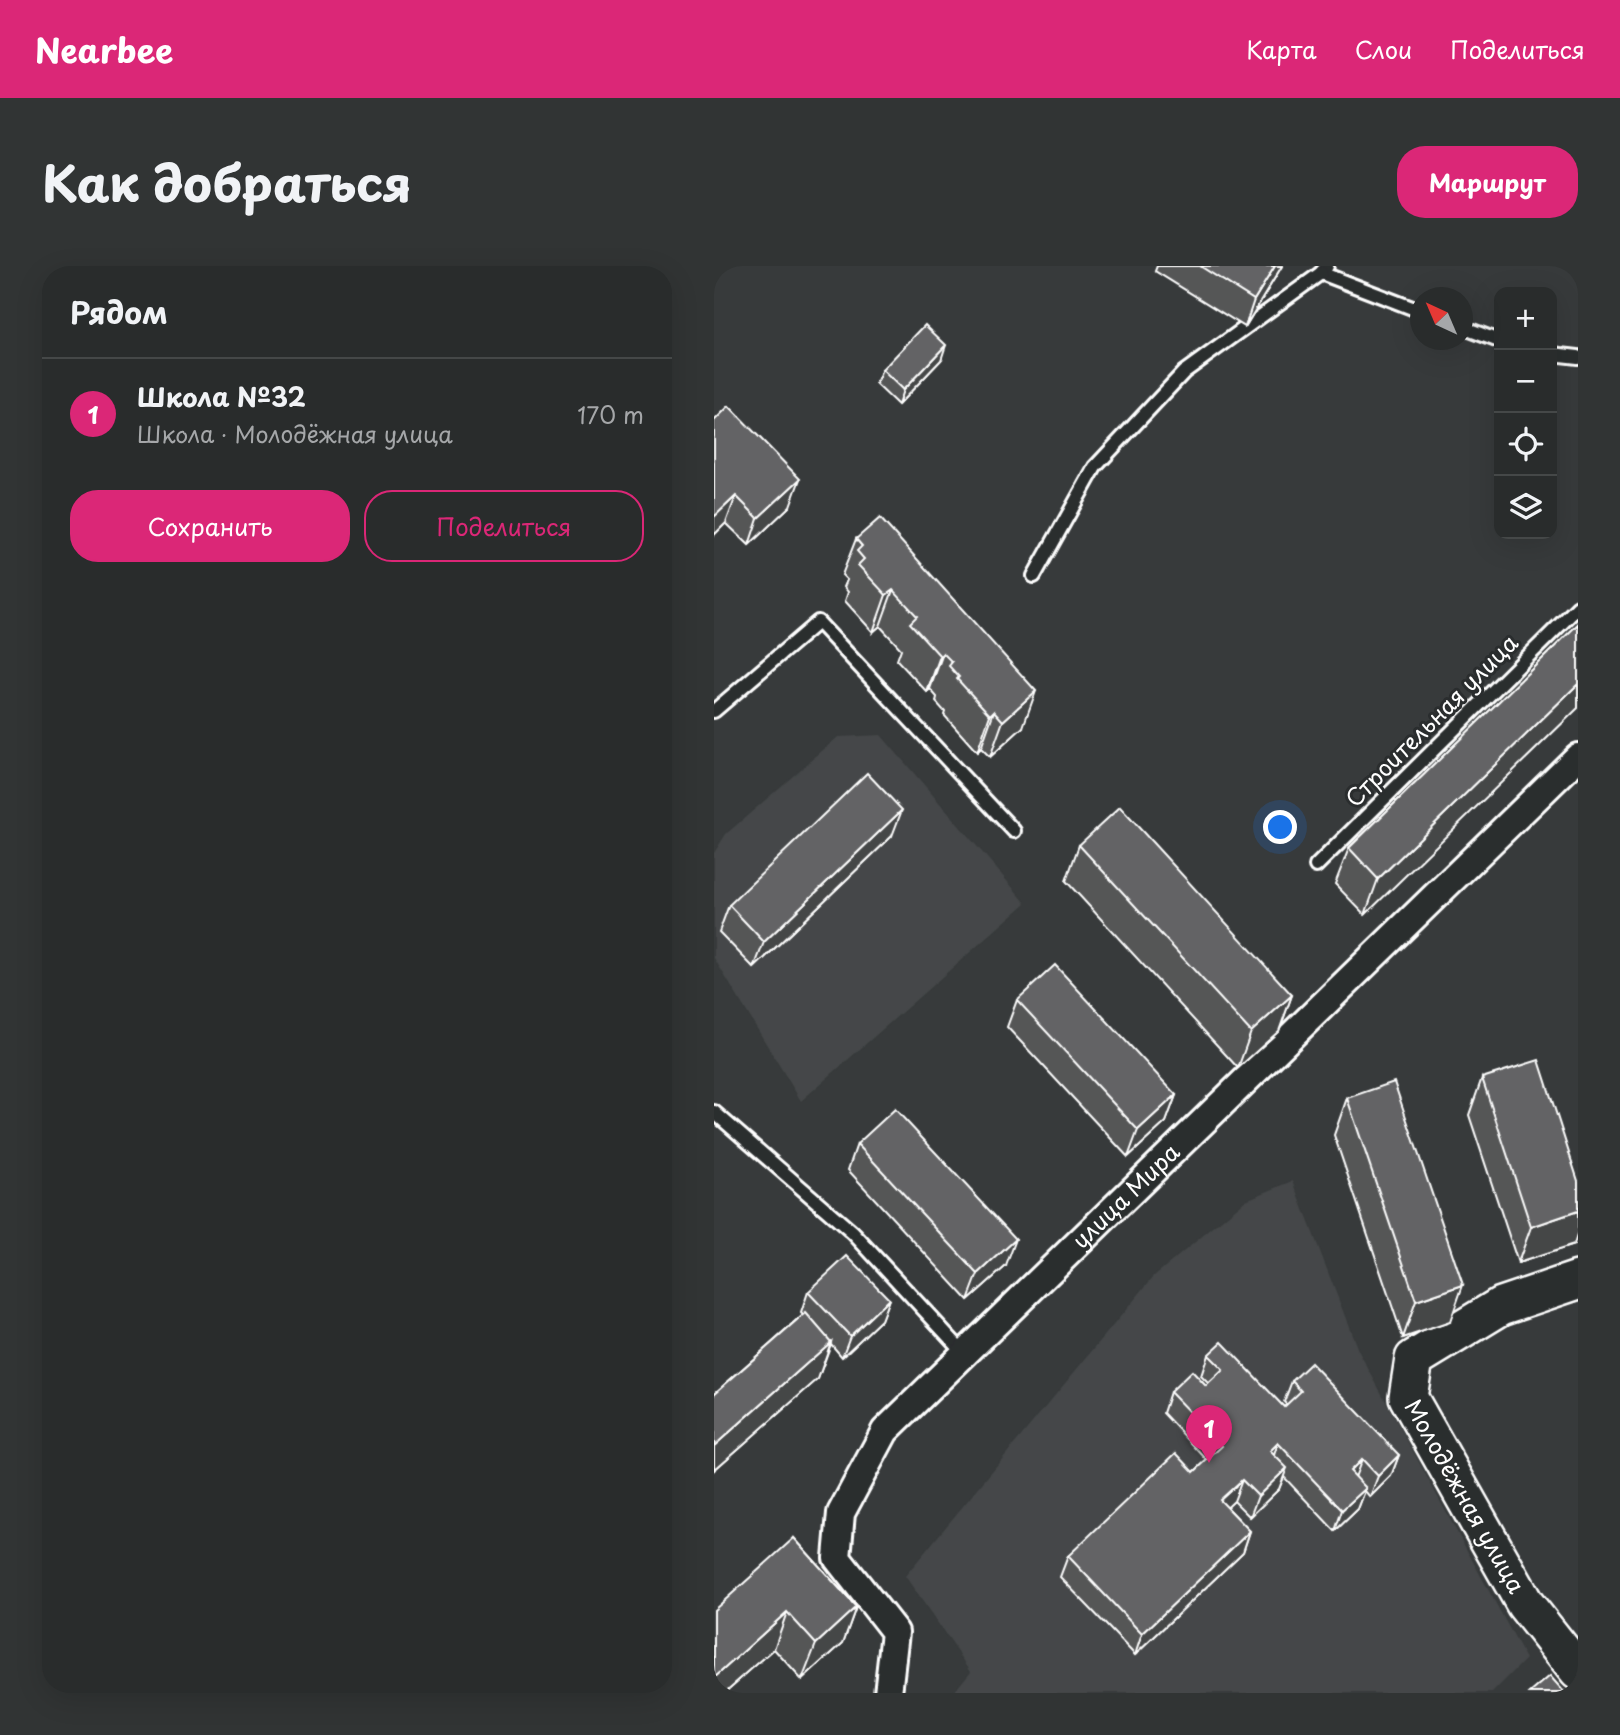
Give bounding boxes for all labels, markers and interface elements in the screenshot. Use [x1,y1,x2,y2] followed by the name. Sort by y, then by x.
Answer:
[35,24,173,74] text: Nearbee
[1246,31,1317,67] text: Карта
[1355,31,1412,67] text: Слои
[1450,31,1585,67] text: Поделиться
[42,145,412,219] text: Как добраться
[1397,146,1578,218] button: Маршрут
[1410,287,1473,350] north arrow
[1494,287,1557,539] map controls
[1494,287,1557,350] button: +
[70,289,168,334] text: Рядом
[1494,350,1557,413] button: −
[137,377,306,416] text: Школа №32
[88,397,99,432] text: 1
[577,397,644,432] text: 170 m
[1494,413,1557,476] button: locate
[137,416,453,451] text: Школа · Молодёжная улица
[1494,476,1557,539] button: layers
[70,490,350,562] button: Сохранить
[364,490,644,562] button: Поделиться
[1336,625,1526,814] street label: Строительная улица
[1263,810,1297,844] your location
[1063,1134,1187,1256] street label: улица Мира
[1397,1392,1535,1600] street label: Молодёжная улица
[1186,1405,1232,1463] pin: 1

